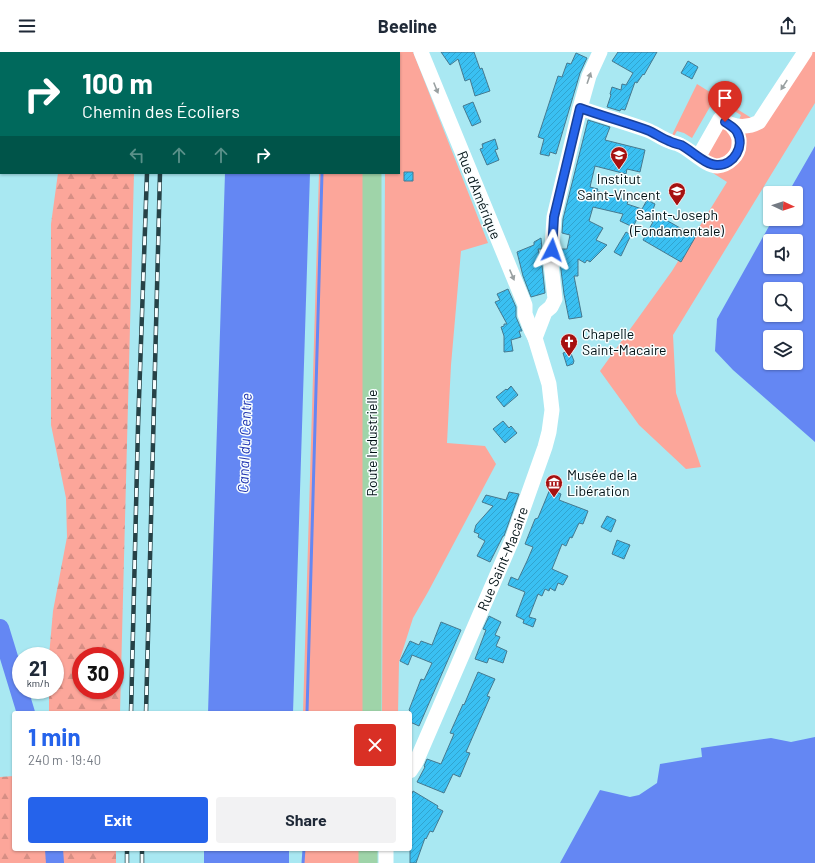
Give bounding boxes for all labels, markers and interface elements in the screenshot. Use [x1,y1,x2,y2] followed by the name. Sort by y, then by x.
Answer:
[16,15,38,37] icon: menu
[378,15,437,37] text: Beeline
[777,15,799,37] icon: share
[82,66,153,100] text: 100 m
[16,68,68,120] icon: right
[586,72,592,84] one-way arrow
[780,79,787,91] one-way arrow
[708,81,742,122] pin
[433,83,439,95] one-way arrow
[714,87,736,109] icon: arrive
[82,100,240,122] text: Chemin des Écoliers
[126,144,148,166] icon: left
[168,144,190,166] icon: ahead
[210,144,232,166] icon: ahead
[252,144,274,166] icon: right
[609,145,629,170] school or university icon: Institut Saint-Vincent
[454,148,505,241] street label: Rue d'Amérique
[577,170,661,203] place label: Institut Saint-Vincent
[667,181,687,206] school or university icon: Saint-Joseph (Fondamentale)
[763,186,803,226] north arrow
[763,186,803,370] map controls
[629,206,724,239] place label: Saint-Joseph (Fondamentale)
[531,229,573,271] position arrow
[763,234,803,274] button: sound
[509,269,515,280] one-way arrow
[763,282,803,322] button: search
[582,325,666,358] place label: Chapelle Saint-Macaire
[763,330,803,370] button: layers
[559,332,579,357] church icon: Chapelle Saint-Macaire
[363,390,380,496] street label: Route Industrielle
[233,392,255,493] water label: Canal du Centre
[567,466,637,499] place label: Musée de la Libération
[544,473,564,498] museum icon: Musée de la Libération
[474,504,531,613] street label: Rue Saint-Macaire
[72,647,124,699] speed limit sign: 30
[29,656,47,680] text: 21
[27,677,49,689] text: km/h
[28,722,81,751] text: 1 min
[354,724,396,766] button: close
[28,752,101,768] text: 240 m · 19:40
[28,797,208,843] button: Exit
[216,797,396,843] button: Share

